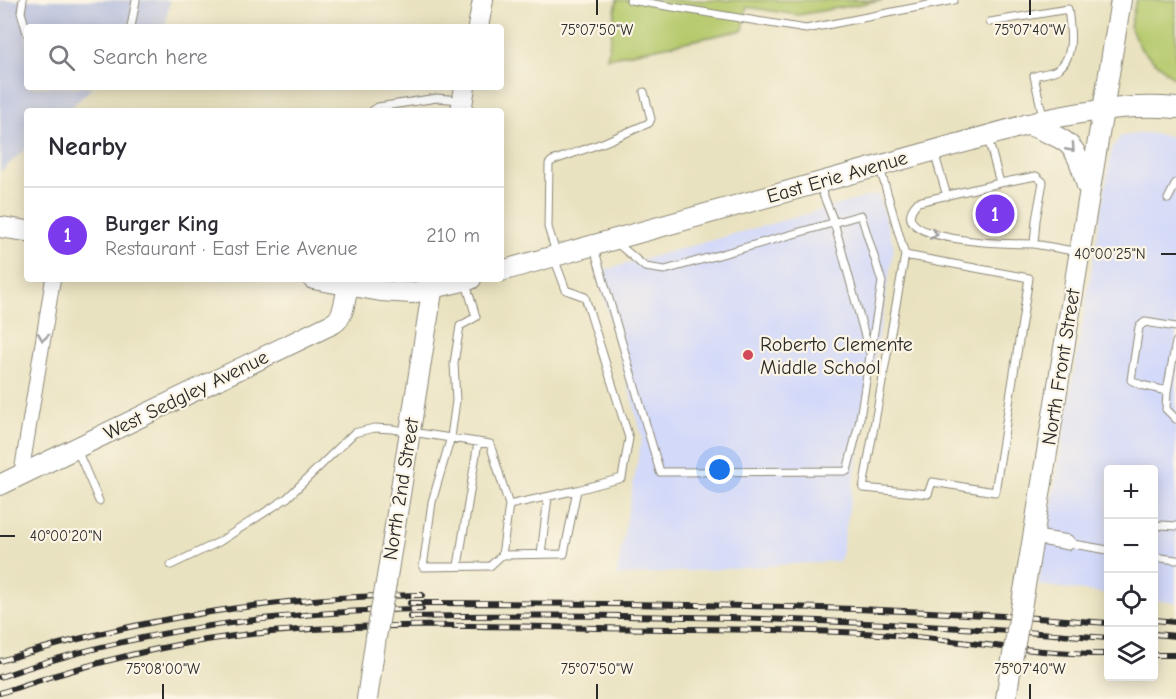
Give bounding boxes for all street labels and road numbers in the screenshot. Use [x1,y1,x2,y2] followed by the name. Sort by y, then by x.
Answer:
[764,146,910,208] street label: East Erie Avenue
[1037,286,1085,447] street label: North Front Street
[100,345,272,445] street label: West Sedgley Avenue
[378,415,424,562] street label: North 2nd Street

